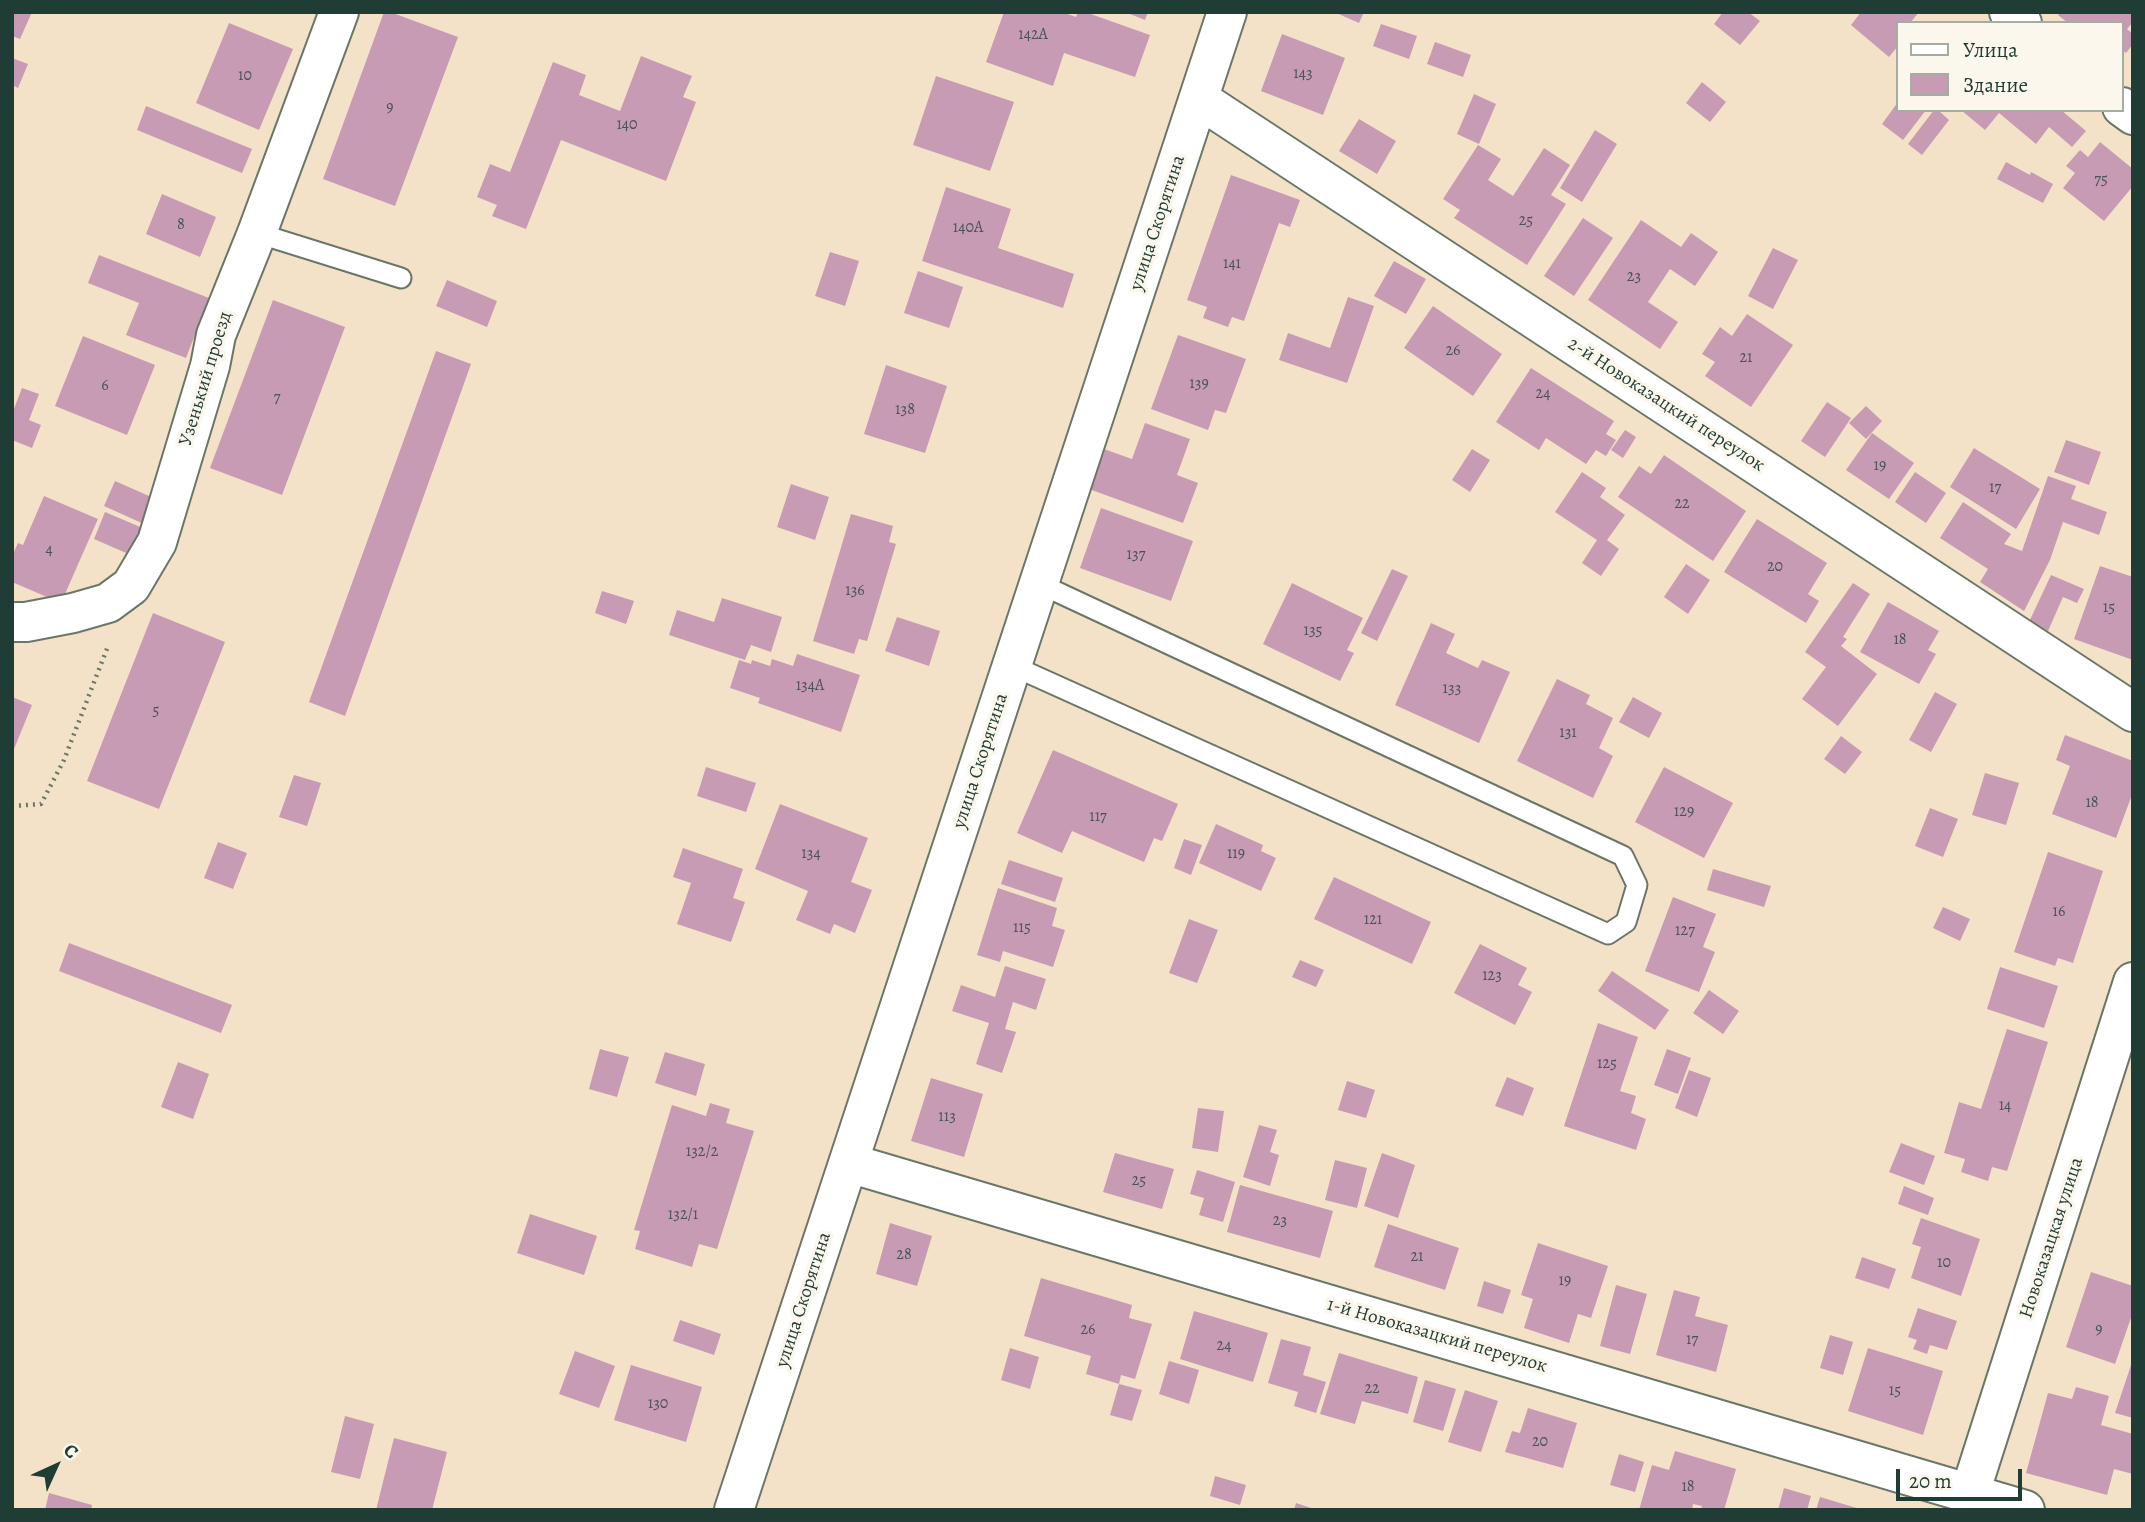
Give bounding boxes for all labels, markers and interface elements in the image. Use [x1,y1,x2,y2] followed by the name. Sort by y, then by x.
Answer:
[1896,21,2124,112] legend
[1018,25,1048,45] house number: 142А
[1963,36,2018,64] text: Улица
[1293,64,1313,84] house number: 143
[238,66,252,86] house number: 10
[1963,71,2028,99] text: Здание
[386,98,394,118] house number: 9
[616,115,638,135] house number: 140
[1125,152,1191,294] street label: улица Скорятина
[2094,170,2108,190] house number: 75
[1519,211,1533,231] house number: 25
[177,215,185,235] house number: 8
[953,218,983,238] house number: 140А
[1223,254,1241,274] house number: 141
[1627,267,1641,287] house number: 23
[175,309,237,449] street label: Узенький проезд
[1563,333,1769,477] street label: 2-й Новоказацкий переулок
[1446,341,1460,361] house number: 26
[1739,348,1753,368] house number: 21
[1189,374,1209,394] house number: 139
[101,376,109,396] house number: 6
[1536,384,1550,404] house number: 24
[274,388,280,408] house number: 7
[895,400,915,420] house number: 138
[1874,456,1886,476] house number: 19
[1989,478,2001,498] house number: 17
[1674,494,1690,514] house number: 22
[45,540,53,560] house number: 4
[1127,545,1145,565] house number: 137
[1767,557,1783,577] house number: 20
[845,581,865,601] house number: 136
[2103,598,2115,618] house number: 15
[1303,621,1323,641] house number: 135
[1893,630,1907,650] house number: 18
[796,676,824,696] house number: 134А
[1443,679,1461,699] house number: 133
[948,690,1014,832] street label: улица Скорятина
[153,701,159,721] house number: 5
[1559,723,1577,743] house number: 131
[2085,793,2099,813] house number: 18
[1674,802,1694,822] house number: 129
[1089,807,1107,827] house number: 117
[801,844,821,864] house number: 134
[1227,844,1245,864] house number: 119
[2053,902,2065,922] house number: 16
[1364,910,1382,930] house number: 121
[1013,918,1031,938] house number: 115
[1675,921,1695,941] house number: 127
[1482,966,1502,986] house number: 123
[1597,1054,1617,1074] house number: 125
[1999,1096,2011,1116] house number: 14
[938,1107,956,1127] house number: 113
[686,1142,718,1162] house number: 132/2
[2015,1155,2089,1321] street label: Новоказацкая улица
[1132,1171,1146,1191] house number: 25
[668,1205,698,1225] house number: 132/1
[1273,1211,1287,1231] house number: 23
[771,1229,837,1371] street label: улица Скорятина
[896,1245,912,1265] house number: 28
[1410,1247,1424,1267] house number: 21
[1937,1253,1951,1273] house number: 10
[1559,1271,1571,1291] house number: 19
[1324,1294,1550,1378] street label: 1-й Новоказацкий переулок
[1081,1320,1095,1340] house number: 26
[2095,1320,2103,1340] house number: 9
[1686,1330,1698,1350] house number: 17
[1217,1336,1231,1356] house number: 24
[1364,1379,1380,1399] house number: 22
[1889,1381,1901,1401] house number: 15
[648,1394,668,1414] house number: 130
[21,1431,91,1501] north arrow
[1532,1432,1548,1452] house number: 20
[58,1438,84,1464] text: С
[1900,1456,2026,1500] scale bar
[1909,1467,1952,1495] text: 20 m
[1681,1477,1695,1497] house number: 18

